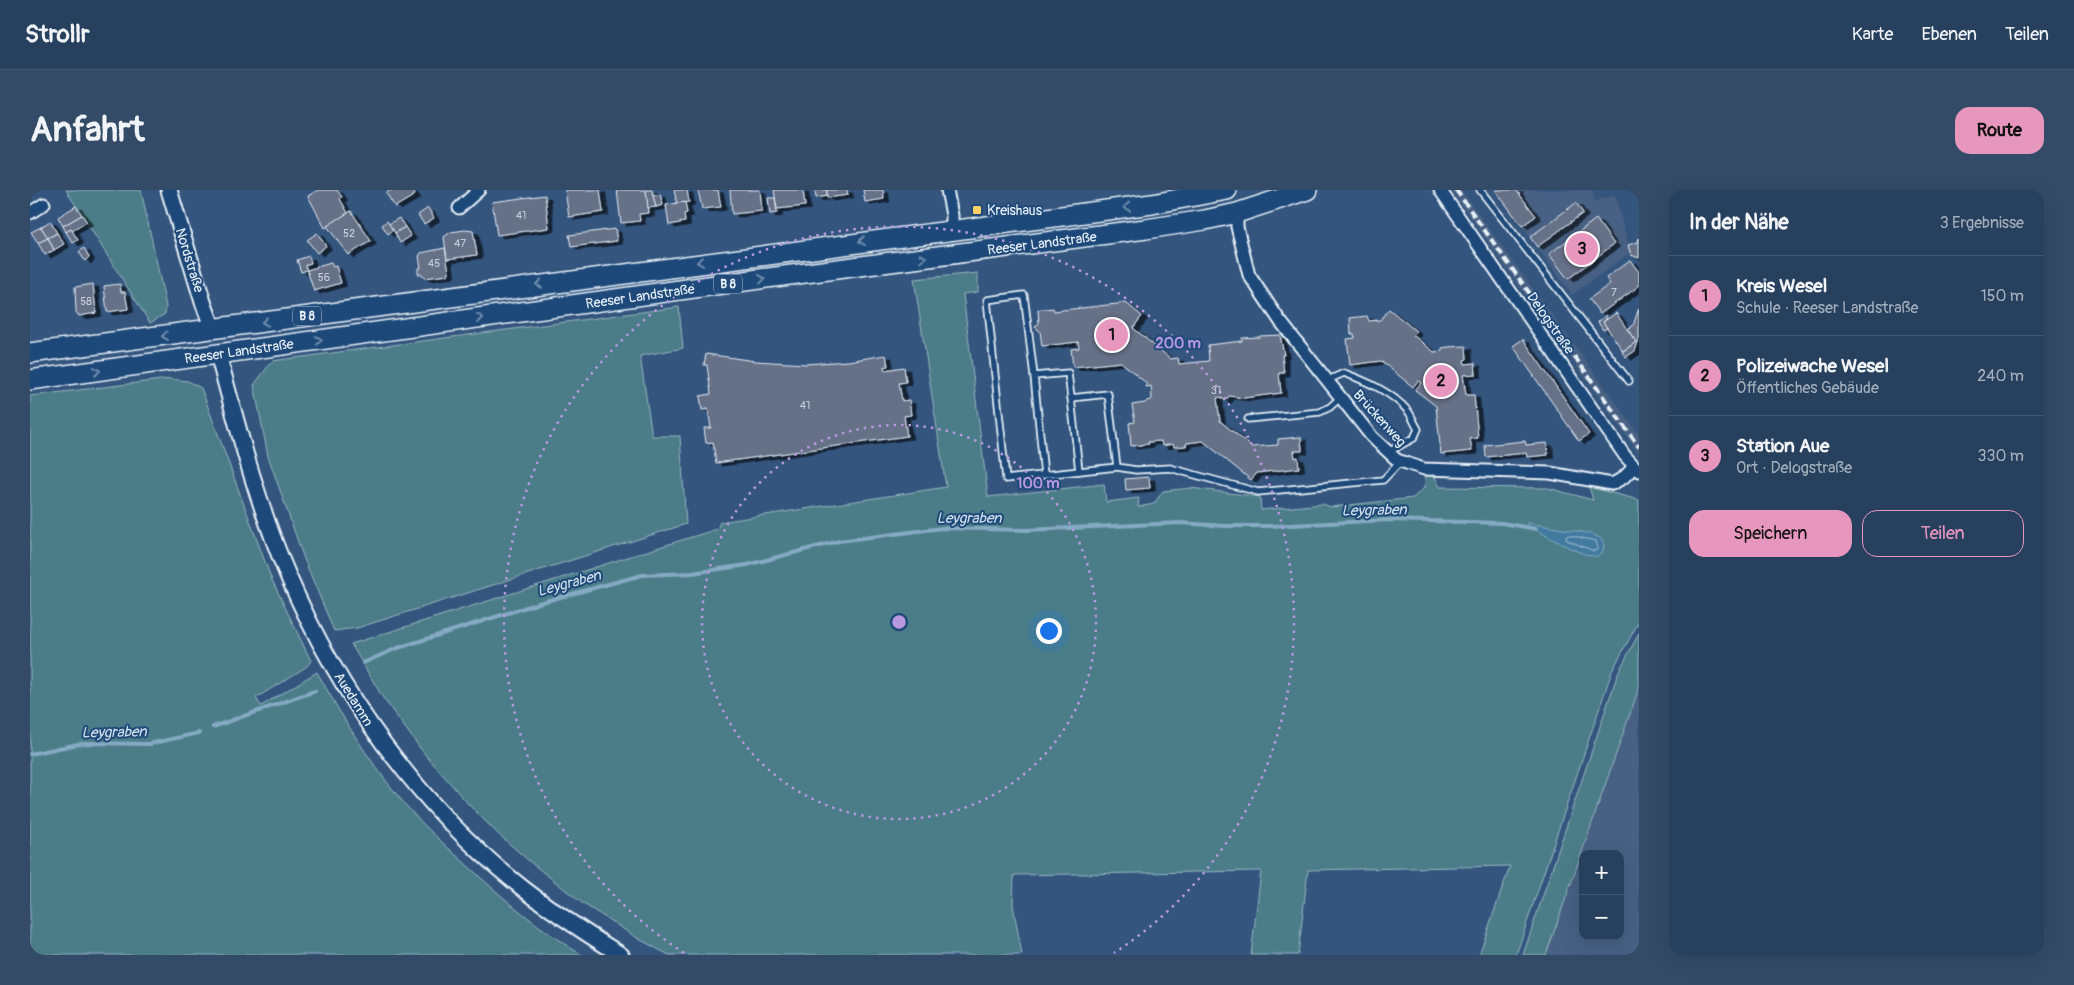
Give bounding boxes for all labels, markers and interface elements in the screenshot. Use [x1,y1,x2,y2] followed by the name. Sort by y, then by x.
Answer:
[25,20,90,49] text: Strollr
[1852,23,1893,46] text: Karte
[1921,23,1977,46] text: Ebenen
[2005,23,2049,46] text: Teilen
[1955,107,2044,154] button: Route
[30,108,145,152] text: Anfahrt
[1122,201,1130,212] one-way arrow
[987,202,1043,219] place label: Kreishaus
[971,204,983,216] marker: Kreishaus
[516,209,526,222] house number: 41
[1689,209,1789,236] text: In der Nähe
[1940,213,2024,233] text: 3 Ergebnisse
[172,226,207,295] street label: Nordstraße
[343,227,355,240] house number: 52
[987,228,1098,259] street label: Reeser Landstraße
[1566,230,1598,268] pin: 3
[857,235,865,246] one-way arrow
[454,237,466,250] house number: 47
[919,254,928,264] one-way arrow
[696,256,704,267] one-way arrow
[428,257,440,270] house number: 45
[318,271,330,284] house number: 56
[758,274,766,285] one-way arrow
[1736,274,1827,298] text: Kreis Wesel
[714,275,742,294] road number: B 8
[535,278,543,289] one-way arrow
[585,280,696,313] street label: Reeser Landstraße
[1611,286,1617,299] house number: 7
[1702,286,1708,306] text: 1
[1980,286,2024,306] text: 150 m
[1523,289,1578,358] street label: Delogstraße
[80,295,92,308] house number: 58
[1736,298,1918,318] text: Schule · Reeser Landstraße
[293,306,321,326] road number: B 8
[476,313,484,324] one-way arrow
[261,316,269,327] one-way arrow
[1096,316,1128,354] pin: 1
[161,330,169,340] one-way arrow
[1155,334,1201,353] text: 200 m
[184,335,295,368] street label: Reeser Landstraße
[315,335,323,346] one-way arrow
[1736,354,1889,378] text: Polizeiwache Wesel
[1425,362,1457,400] pin: 2
[93,366,102,376] one-way arrow
[1701,366,1709,386] text: 2
[1977,366,2024,386] text: 240 m
[1736,378,1879,398] text: Öffentliches Gebäude
[1211,384,1221,397] house number: 31
[1350,386,1410,450] street label: Brückenweg
[800,399,810,412] house number: 41
[1736,434,1829,458] text: Station Aue
[1701,446,1709,466] text: 3
[1978,446,2024,466] text: 330 m
[1736,458,1852,478] text: Ort · Delogstraße
[1017,474,1059,493] text: 100 m
[1341,500,1408,521] water label: Leygraben
[936,509,1003,528] water label: Leygraben
[1689,510,1852,557] button: Speichern
[1862,510,2024,557] button: Teilen
[535,565,604,601] water label: Leygraben
[890,613,908,631] centre of rings
[1036,618,1062,644] your location
[330,669,377,730] street label: Auedamm
[81,722,148,743] water label: Leygraben
[1579,850,1624,940] map controls
[1579,850,1624,895] button: +
[1579,895,1624,940] button: −

